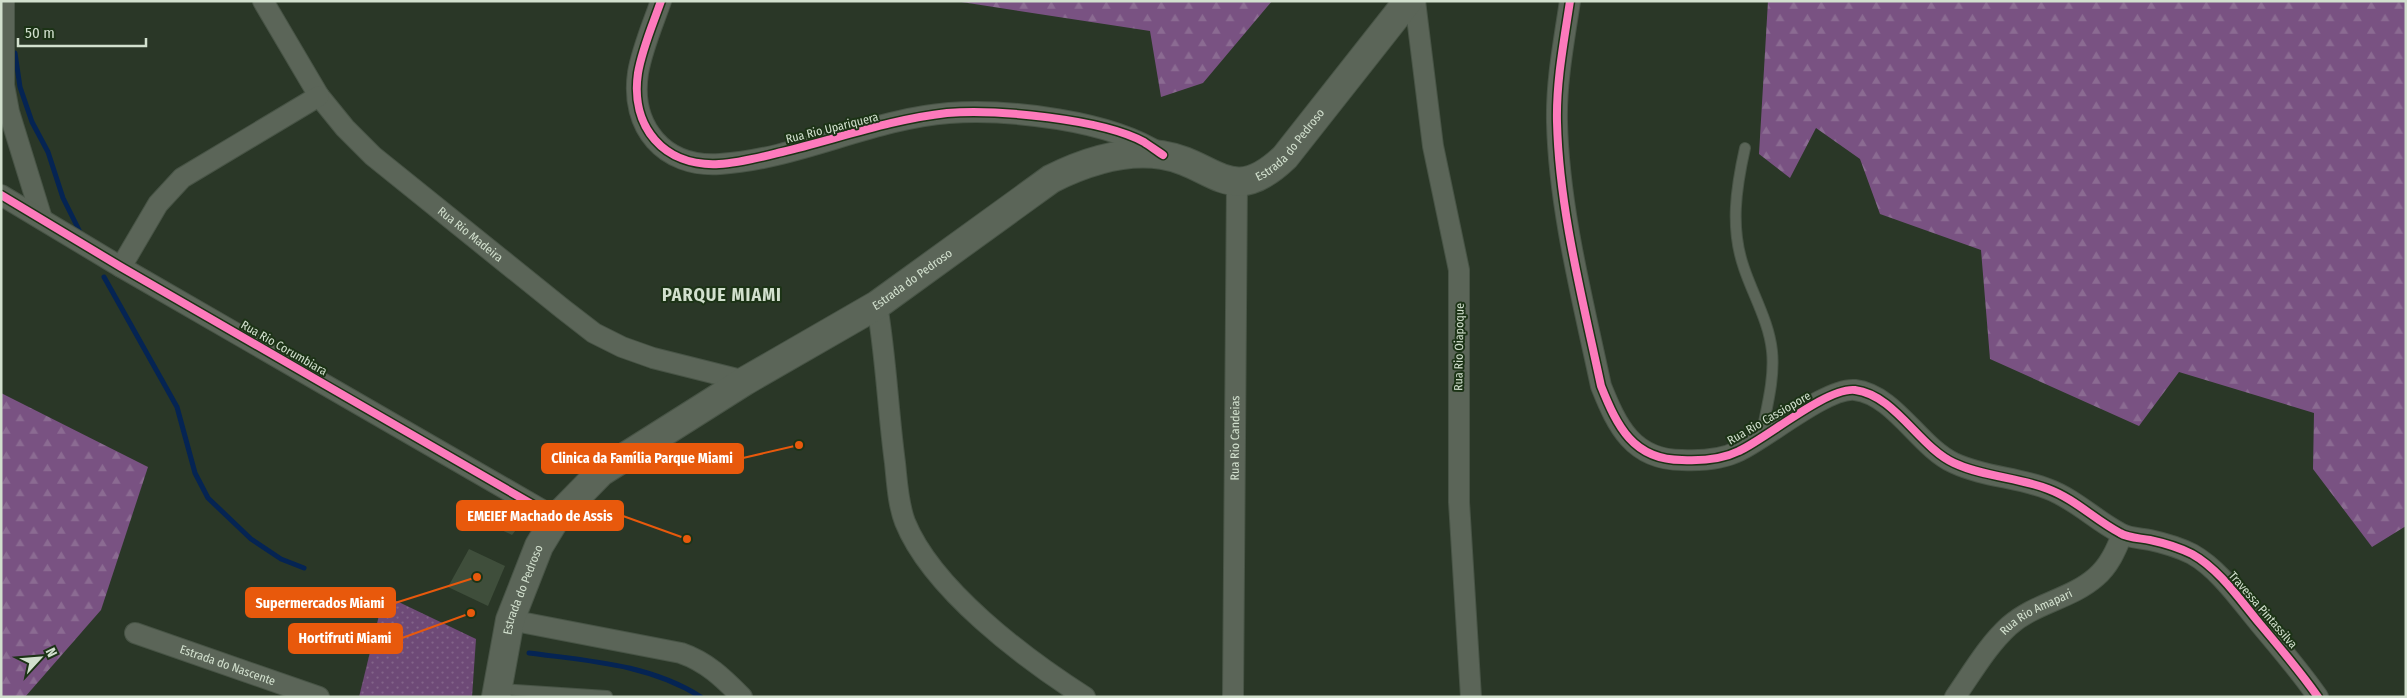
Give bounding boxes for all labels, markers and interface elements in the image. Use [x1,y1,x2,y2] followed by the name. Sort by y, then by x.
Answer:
[18,15,145,47] scale bar
[25,24,55,42] text: 50 m
[1253,106,1327,184] street label: Estrada do Pedroso
[784,110,880,146] street label: Rua Rio Upariquera
[435,204,506,265] street label: Rua Rio Madeira
[870,246,955,313] street label: Estrada do Pedroso
[662,284,782,306] district label: PARQUE MIAMI
[1451,303,1467,391] street label: Rua Rio Oiapoque
[238,318,330,378] street label: Rua Rio Corumbiara
[1725,388,1813,448] street label: Rua Rio Cassiopore
[1228,396,1242,480] street label: Rua Rio Candeias
[542,444,743,473] callout: Clinica da Família Parque Miami
[551,450,733,467] text: Clinica da Família Parque Miami
[457,501,623,530] callout: EMEIEF Machado de Assis
[467,508,613,525] text: EMEIEF Machado de Assis
[500,543,546,636] street label: Estrada do Pedroso
[2226,569,2300,651] street label: Travessa Pintassilva
[1997,586,2075,638] street label: Rua Rio Amapari
[246,588,395,617] callout: Supermercados Miami
[256,595,385,612] text: Supermercados Miami
[289,624,402,653] callout: Hortifruti Miami
[298,630,392,647] text: Hortifruti Miami
[15,633,65,683] north arrow
[178,642,277,688] street label: Estrada do Nascente
[42,645,61,660] text: N

